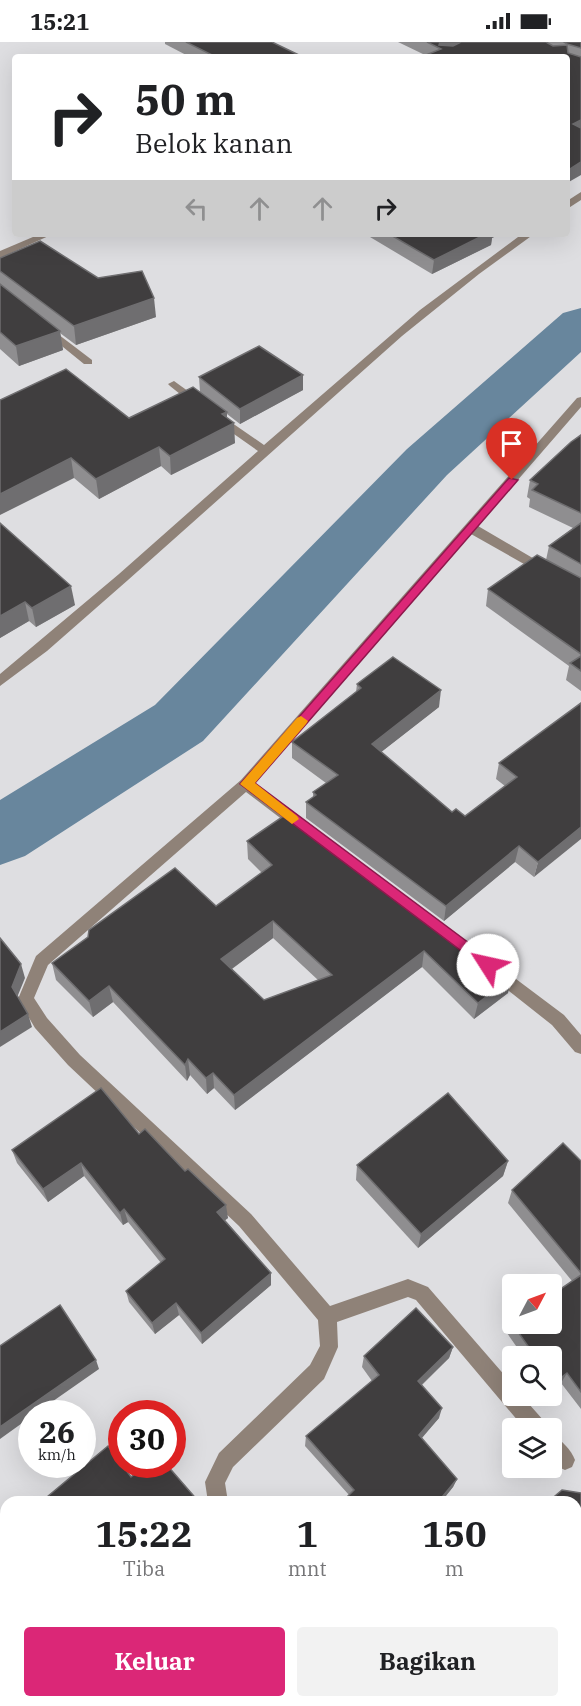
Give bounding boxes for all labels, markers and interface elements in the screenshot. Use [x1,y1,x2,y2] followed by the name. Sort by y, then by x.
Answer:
[30,7,89,36] text: 15:21
[135,72,236,127] text: 50 m
[36,78,114,156] icon: right
[135,125,293,160] text: Belok kanan
[180,192,213,225] icon: left
[243,192,276,225] icon: ahead
[306,192,339,225] icon: ahead
[369,192,402,225] icon: right
[486,418,537,480] pin
[495,427,528,460] icon: arrive
[456,933,520,997] position arrow
[502,1274,562,1334] north arrow
[502,1274,562,1478] map controls
[502,1346,562,1406] button: search
[108,1400,186,1478] speed limit sign: 30
[39,1412,75,1451] text: 26
[502,1418,562,1478] button: layers
[38,1445,76,1464] text: km/h
[95,1510,193,1557] text: 15:22
[296,1510,318,1557] text: 1
[422,1510,487,1557] text: 150
[123,1555,165,1582] text: Tiba
[288,1555,327,1582] text: mnt
[445,1555,464,1582] text: m
[24,1627,285,1696] button: Keluar
[297,1627,558,1696] button: Bagikan

